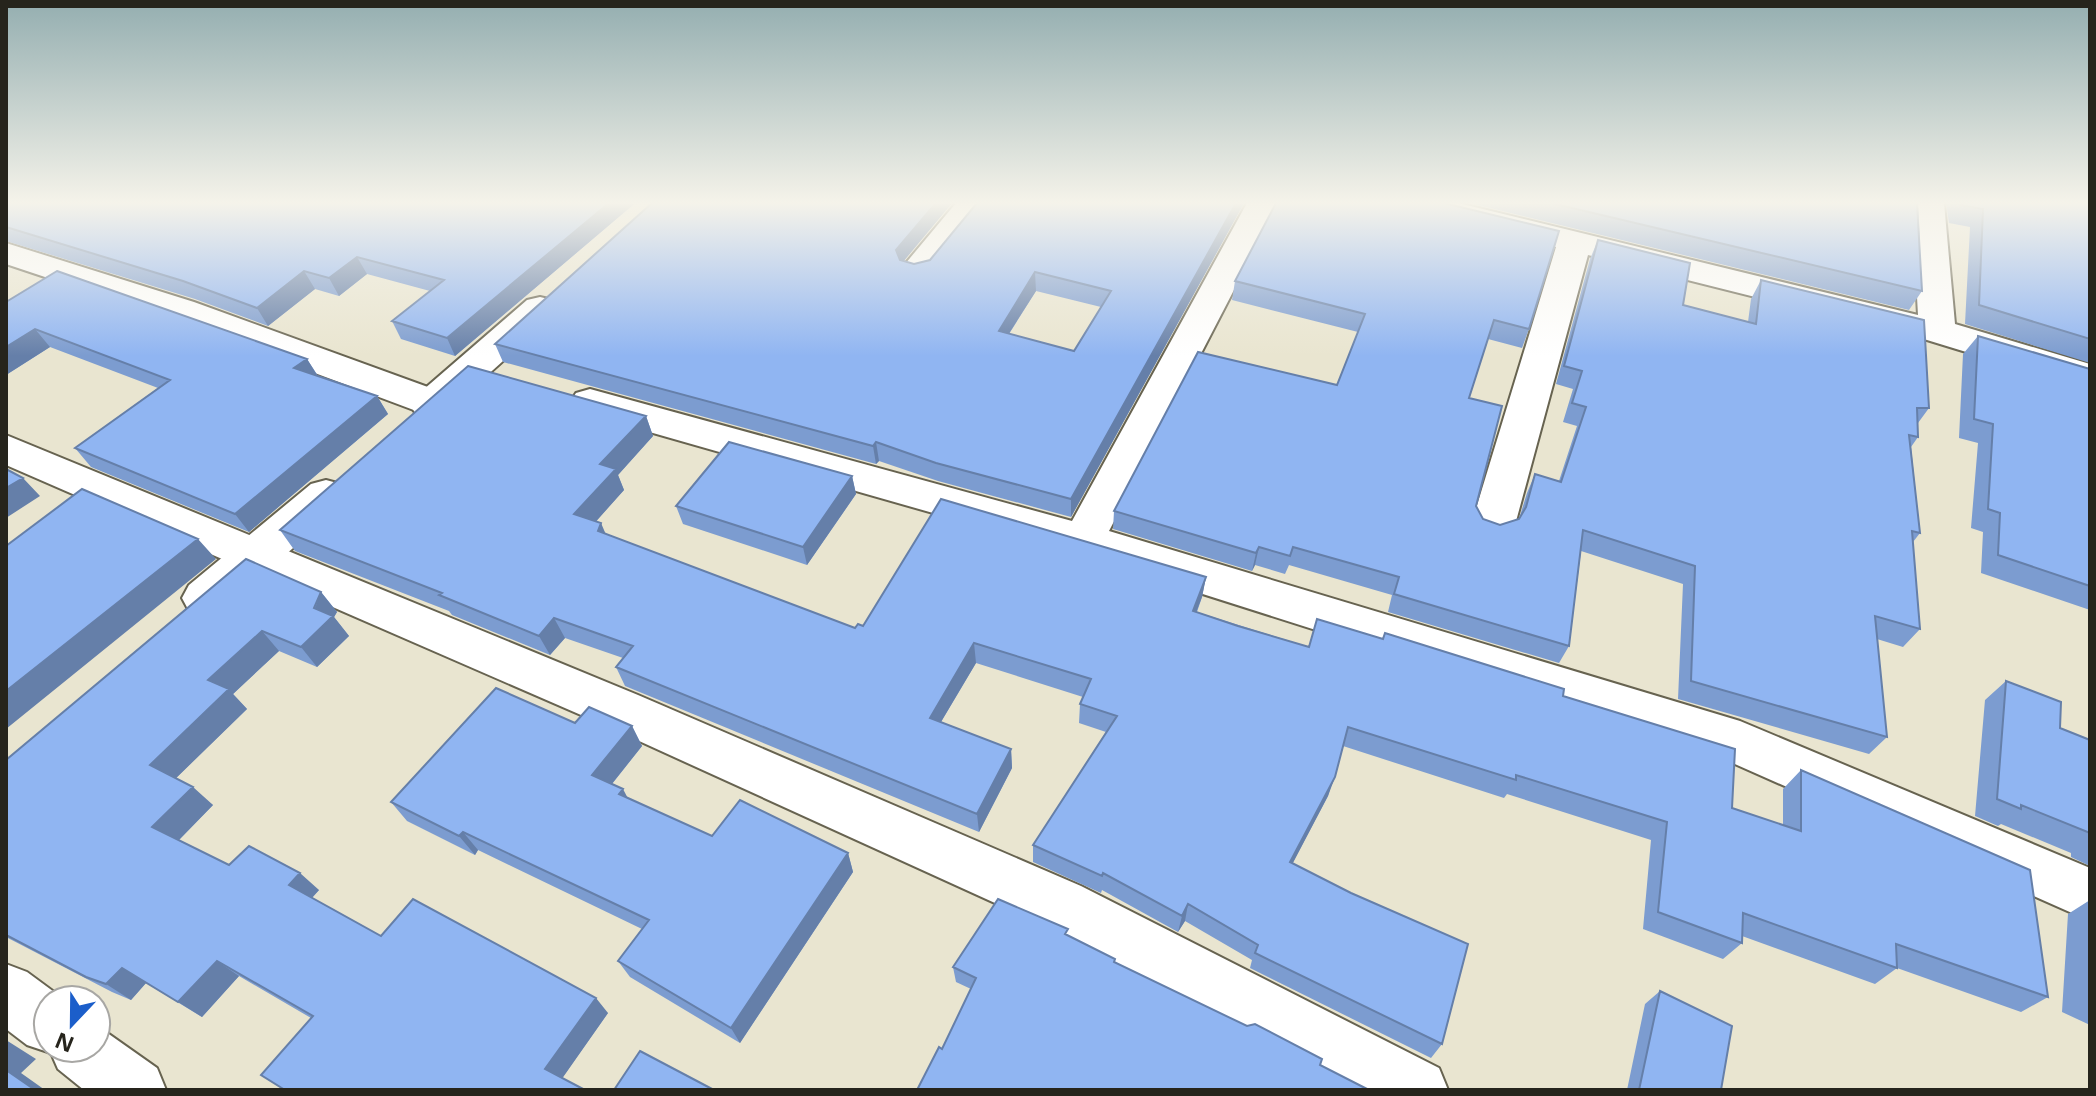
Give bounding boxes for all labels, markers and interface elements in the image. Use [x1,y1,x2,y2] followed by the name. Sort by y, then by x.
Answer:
[32,984,112,1064] north arrow
[50,1026,78,1061] text: N

